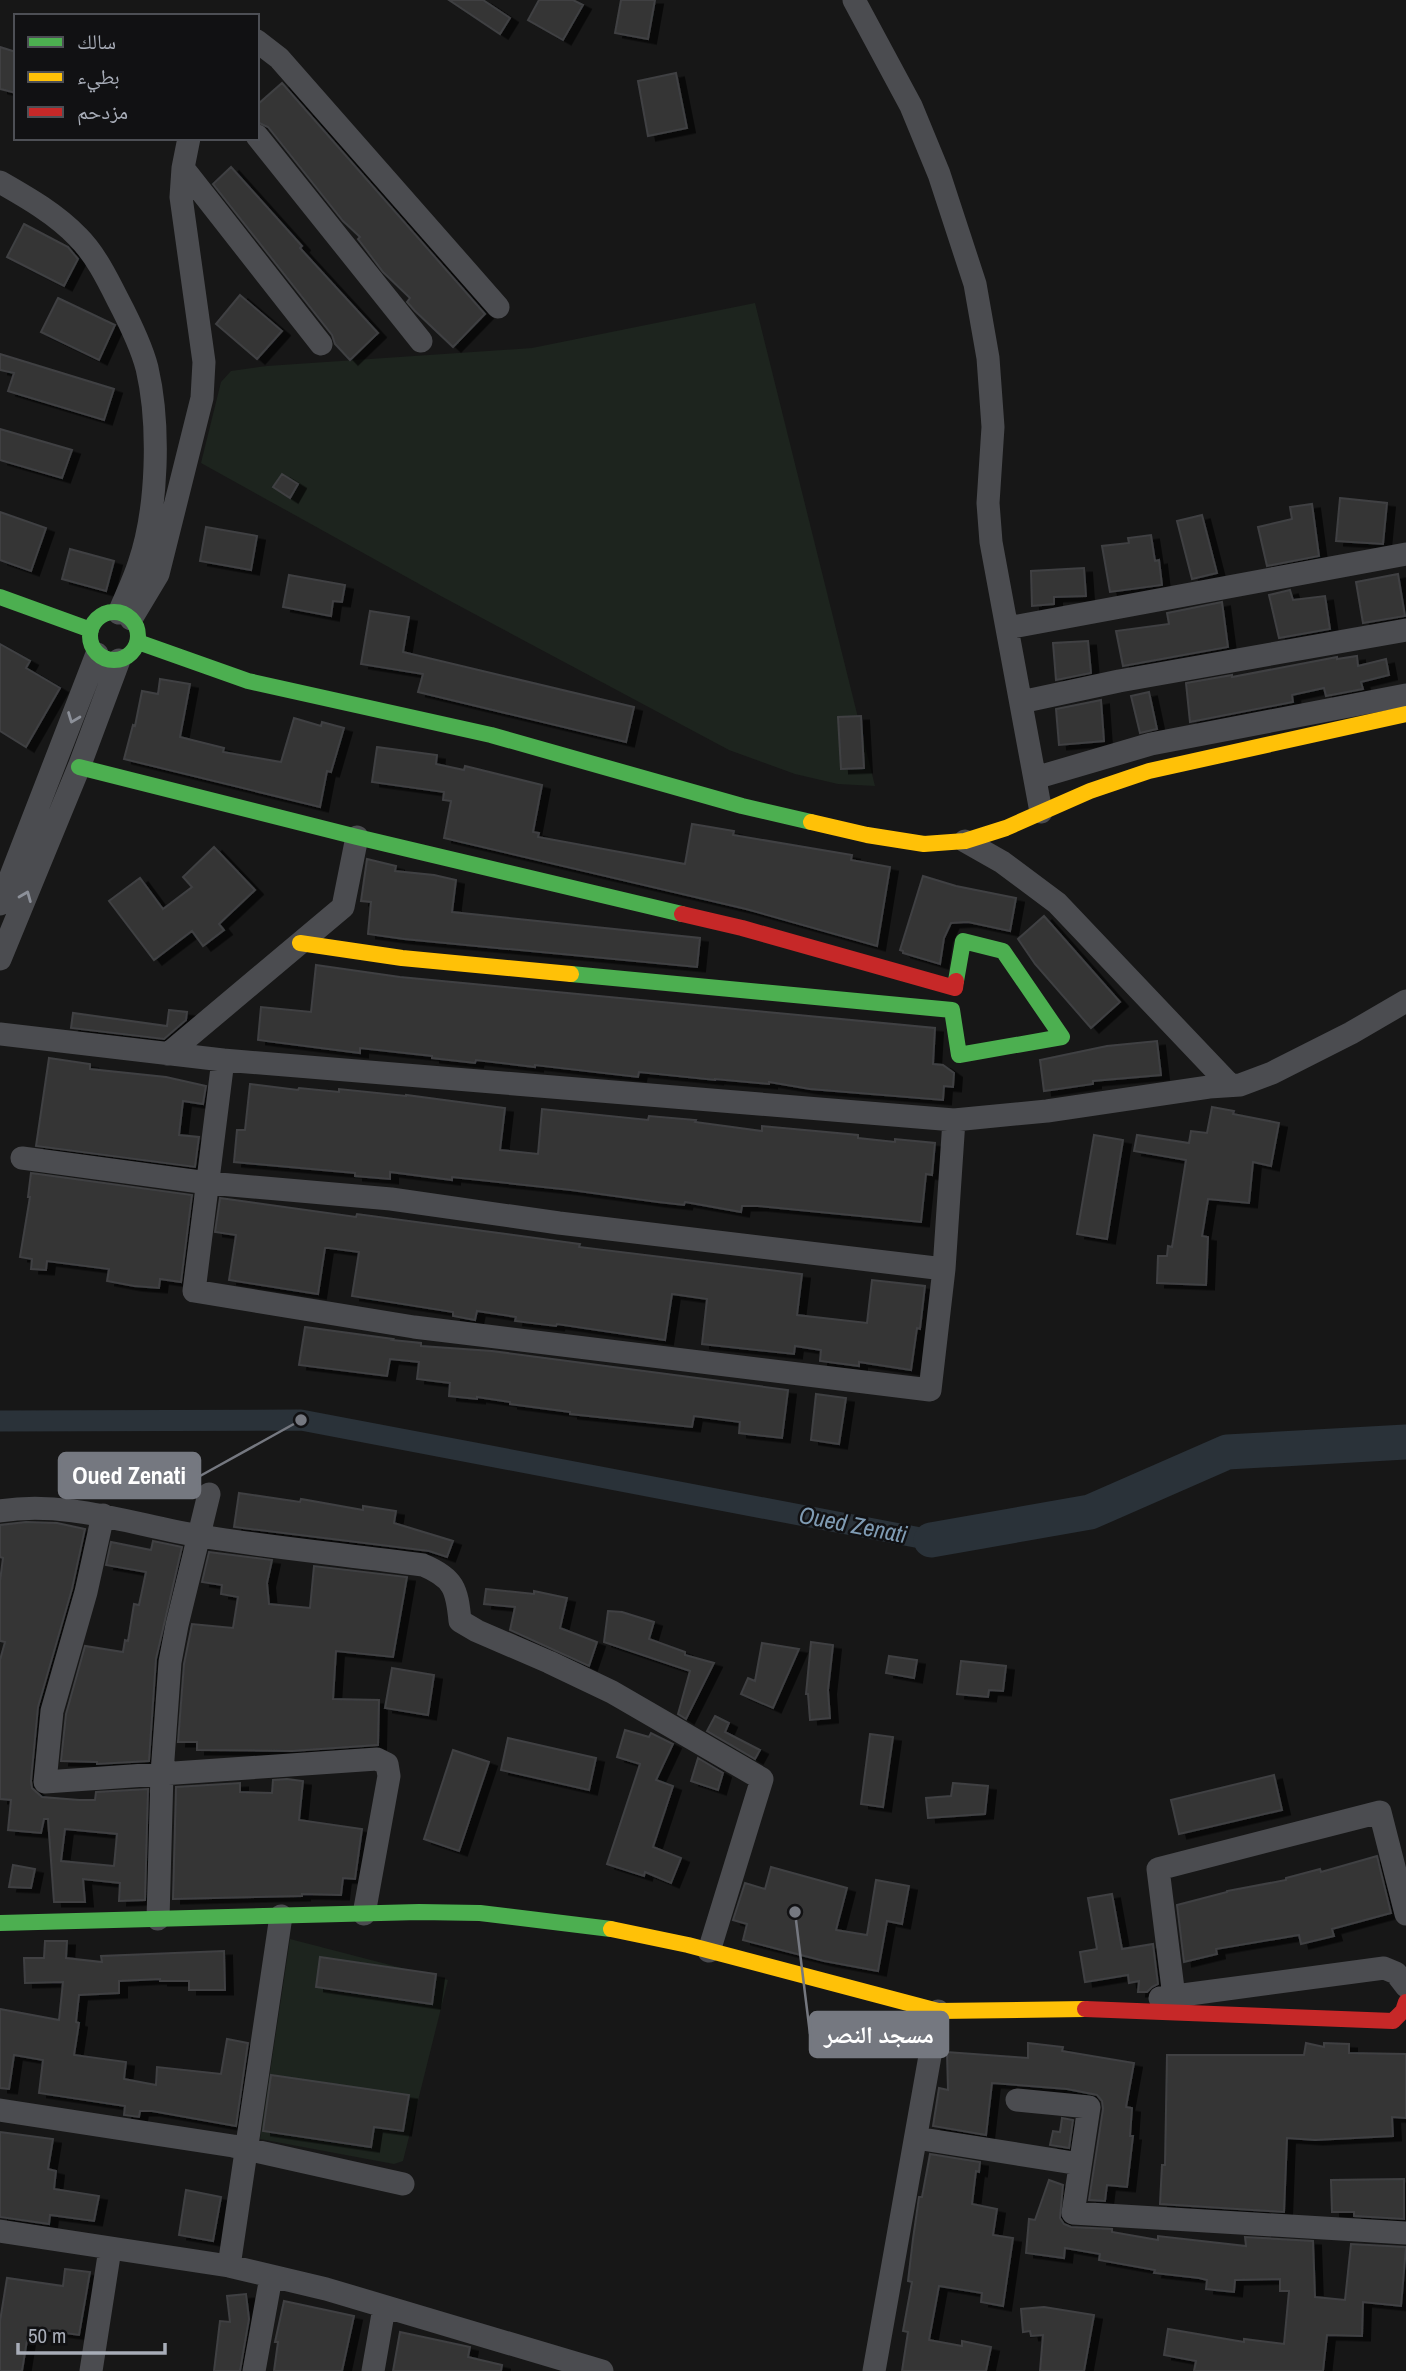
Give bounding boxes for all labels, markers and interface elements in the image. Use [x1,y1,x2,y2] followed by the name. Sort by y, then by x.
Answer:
[14,14,259,140] legend
[77,27,116,56] text: سالك
[77,62,120,93] text: بطيء
[77,97,128,126] text: مزدحم
[67,711,81,723] one-way arrow
[18,891,32,903] one-way arrow
[59,1453,200,1498] callout: Oued Zenati
[72,1459,186,1491] text: Oued Zenati
[796,1498,910,1550] water label: Oued Zenati
[810,2012,948,2057] callout: مسجد النصر
[823,2018,934,2050] text: مسجد النصر
[18,2312,164,2356] scale bar
[28,2321,66,2350] text: 50 m

